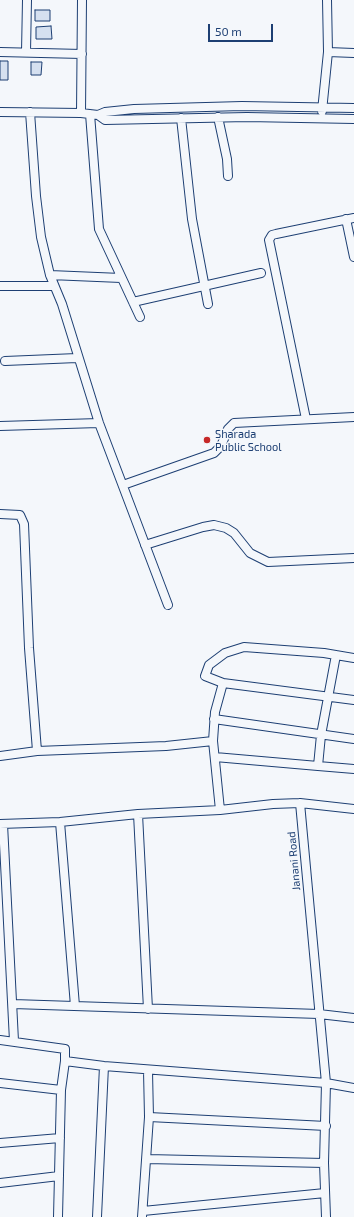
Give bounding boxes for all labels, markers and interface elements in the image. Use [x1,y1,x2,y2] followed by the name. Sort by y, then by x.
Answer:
[210,16,275,42] scale bar
[215,24,242,38] text: 50 m
[215,427,282,453] place label: Sharada Public School
[202,435,212,445] marker: Sharada Public School
[285,831,303,891] street label: Janani Road

